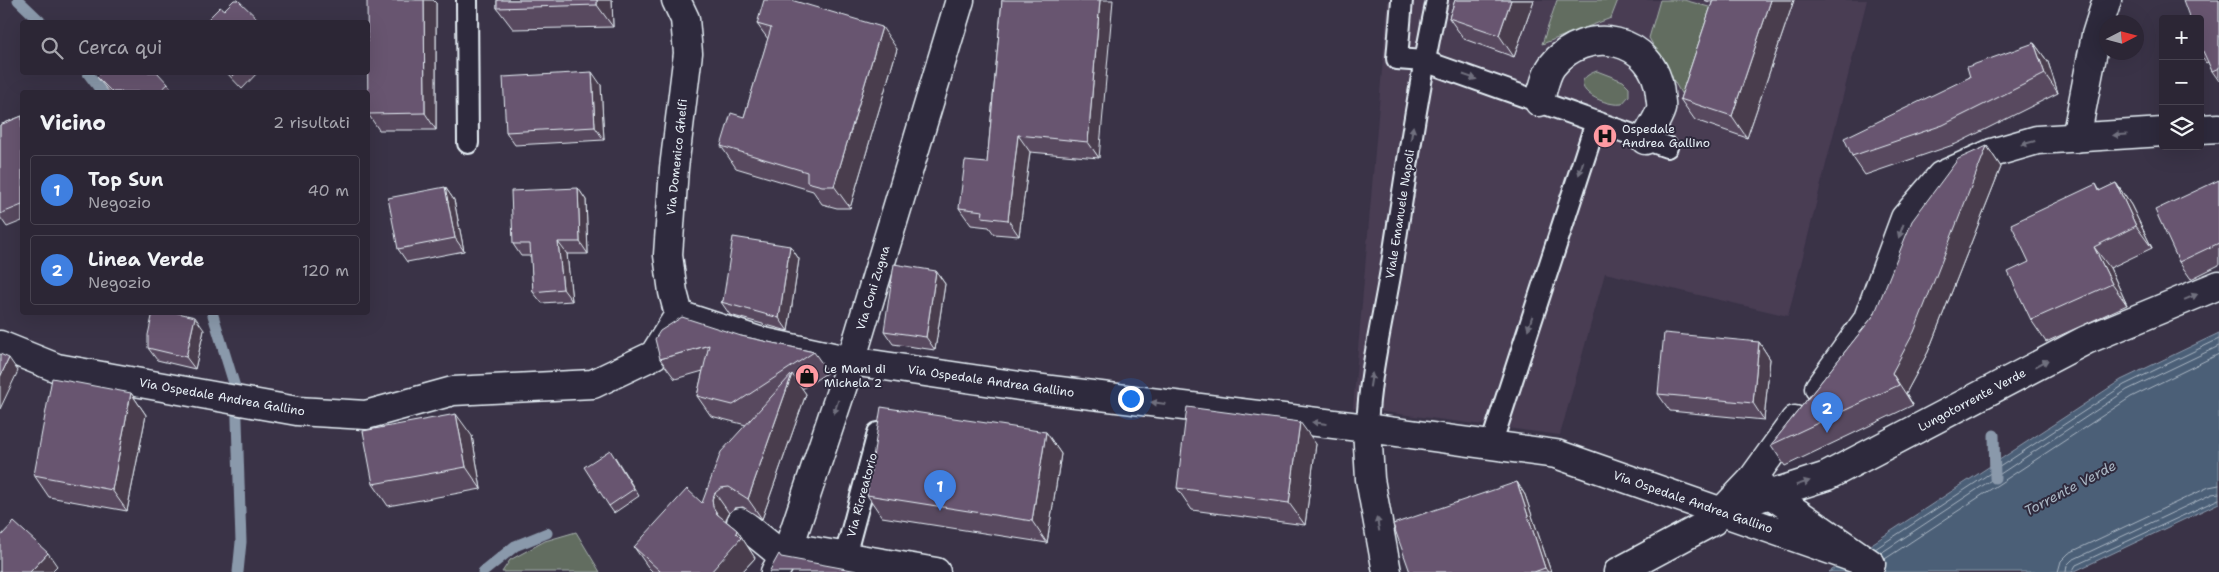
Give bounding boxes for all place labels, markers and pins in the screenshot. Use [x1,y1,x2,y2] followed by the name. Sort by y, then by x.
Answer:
[1622,121,1710,151] place label: Ospedale Andrea Gallino
[1592,123,1618,149] hospital icon: Ospedale Andrea Gallino
[824,361,886,391] place label: Le Mani di Michela 2
[794,363,820,389] shop icon: Le Mani di Michela 2
[1811,392,1843,433] pin: 2
[924,470,956,511] pin: 1

